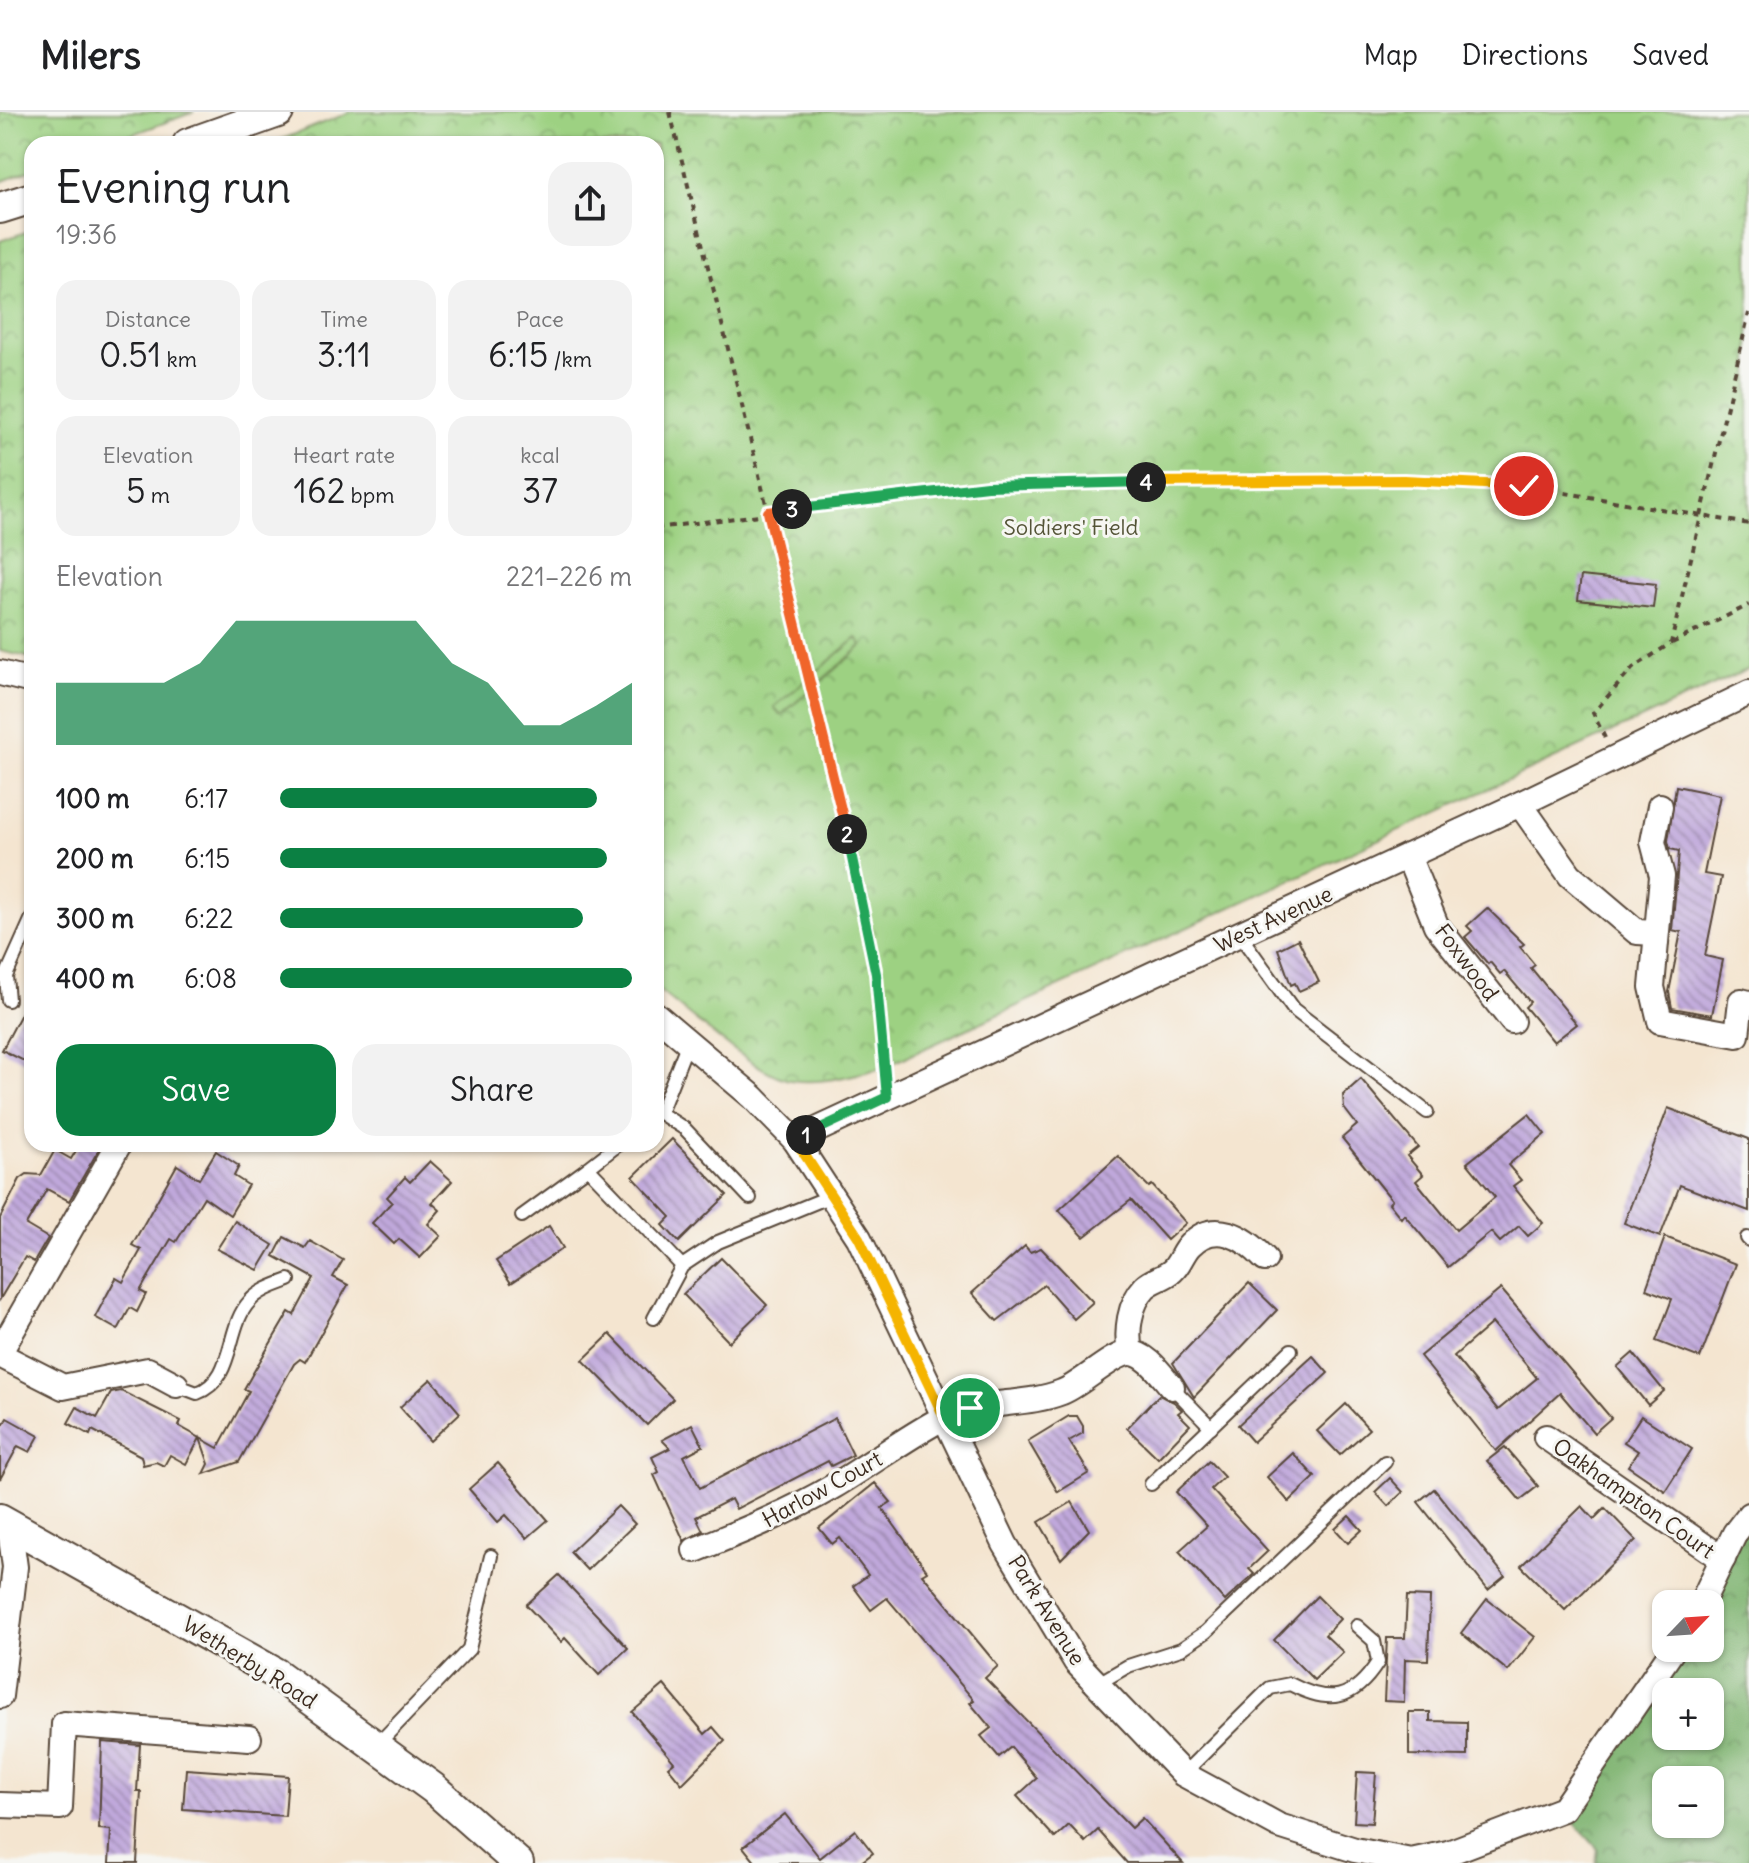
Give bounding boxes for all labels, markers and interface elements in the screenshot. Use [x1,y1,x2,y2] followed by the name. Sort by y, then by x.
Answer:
[40,32,141,79] text: Milers
[1363,37,1418,73] text: Map
[1462,37,1588,73] text: Directions
[1632,37,1709,73] text: Saved
[56,160,291,215] text: Evening run
[548,162,632,246] button: share
[56,218,117,251] text: 19:36
[105,305,191,333] text: Distance
[320,305,368,333] text: Time
[516,305,564,333] text: Pace
[99,333,161,376] text: 0.51
[317,333,371,376] text: 3:11
[488,333,548,376] text: 6:15
[161,345,197,373] text: km
[548,345,592,373] text: /km
[103,441,193,469] text: Elevation
[293,441,395,469] text: Heart rate
[520,441,560,469] text: kcal
[1490,452,1558,520] pin
[1126,462,1166,502] pin: 4
[1502,464,1546,508] icon: check
[1140,468,1152,496] text: 4
[126,469,146,512] text: 5
[294,469,345,512] text: 162
[522,469,558,512] text: 37
[146,481,170,509] text: m
[345,481,394,509] text: bpm
[772,489,812,529] pin: 3
[786,495,798,523] text: 3
[1004,513,1138,541] park label: Soldiers' Field
[56,560,163,593] text: Elevation
[506,560,632,593] text: 221–226 m
[56,782,130,815] text: 100 m
[184,782,228,815] text: 6:17
[827,814,867,854] pin: 2
[841,820,853,848] text: 2
[56,842,133,875] text: 200 m
[184,842,230,875] text: 6:15
[1209,879,1337,959] street label: West Avenue
[56,902,134,935] text: 300 m
[184,902,233,935] text: 6:22
[1429,918,1505,1006] street label: Foxwood
[56,962,134,995] text: 400 m
[184,962,237,995] text: 6:08
[56,1044,336,1136] button: Save
[352,1044,632,1136] button: Share
[786,1115,826,1155] pin: 1
[802,1121,810,1149] text: 1
[936,1374,1004,1442] pin
[948,1386,992,1430] icon: arrive
[1548,1432,1720,1564] street label: Oakhampton Court
[757,1445,887,1533] street label: Harlow Court
[1002,1550,1092,1670] street label: Park Avenue
[1652,1590,1724,1662] north arrow
[1652,1590,1724,1838] map controls
[178,1609,323,1715] street label: Wetherby Road
[1652,1678,1724,1750] button: +
[1652,1766,1724,1838] button: −

